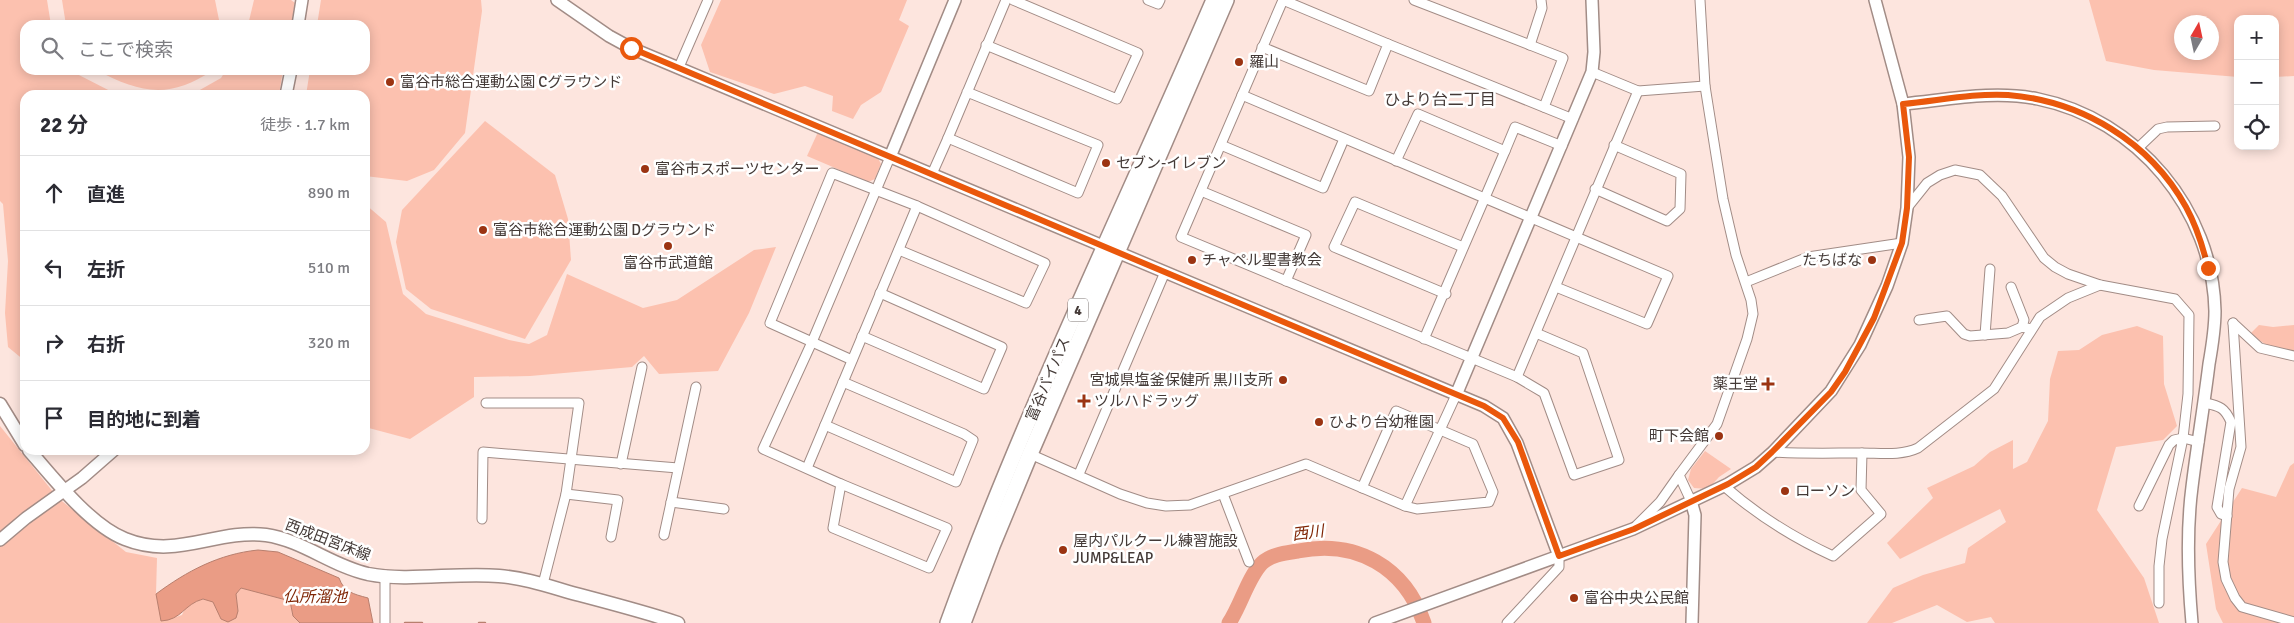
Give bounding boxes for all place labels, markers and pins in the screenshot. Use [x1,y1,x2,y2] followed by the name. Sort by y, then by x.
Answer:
[1249,53,1279,71] place label: 羅山
[1233,56,1245,68] marker: 羅山
[400,73,622,91] place label: 富谷市総合運動公園 Cグラウンド
[384,76,396,88] marker: 富谷市総合運動公園 Cグラウンド
[1116,154,1226,172] place label: セブン-イレブン
[1100,157,1112,169] marker: セブン-イレブン
[655,160,820,178] place label: 富谷市スポーツセンター
[639,163,651,175] marker: 富谷市スポーツセンター
[493,221,716,239] place label: 富谷市総合運動公園 Dグラウンド
[477,224,489,236] marker: 富谷市総合運動公園 Dグラウンド
[662,240,674,252] marker: 富谷市武道館
[1202,251,1322,269] place label: チャペル聖書教会
[1802,251,1862,269] place label: たちばな
[623,254,713,272] place label: 富谷市武道館
[1186,254,1198,266] marker: チャペル聖書教会
[1866,254,1878,266] marker: たちばな
[1090,371,1273,389] place label: 宮城県塩釜保健所 黒川支所
[1277,374,1289,386] marker: 宮城県塩釜保健所 黒川支所
[1713,375,1758,393] place label: 薬王堂
[1762,378,1774,390] marker: 薬王堂
[1094,392,1199,410] place label: ツルハドラッグ
[1078,395,1090,407] marker: ツルハドラッグ
[1329,413,1434,431] place label: ひより台幼稚園
[1313,416,1325,428] marker: ひより台幼稚園
[1649,427,1709,445] place label: 町下会館
[1713,430,1725,442] marker: 町下会館
[1795,482,1855,500] place label: ローソン
[1779,485,1791,497] marker: ローソン
[1073,532,1238,567] place label: 屋内パルクール練習施設 JUMP&LEAP
[1057,544,1069,556] marker: 屋内パルクール練習施設 JUMP&LEAP
[1584,589,1689,607] place label: 富谷中央公民館
[1568,592,1580,604] marker: 富谷中央公民館

